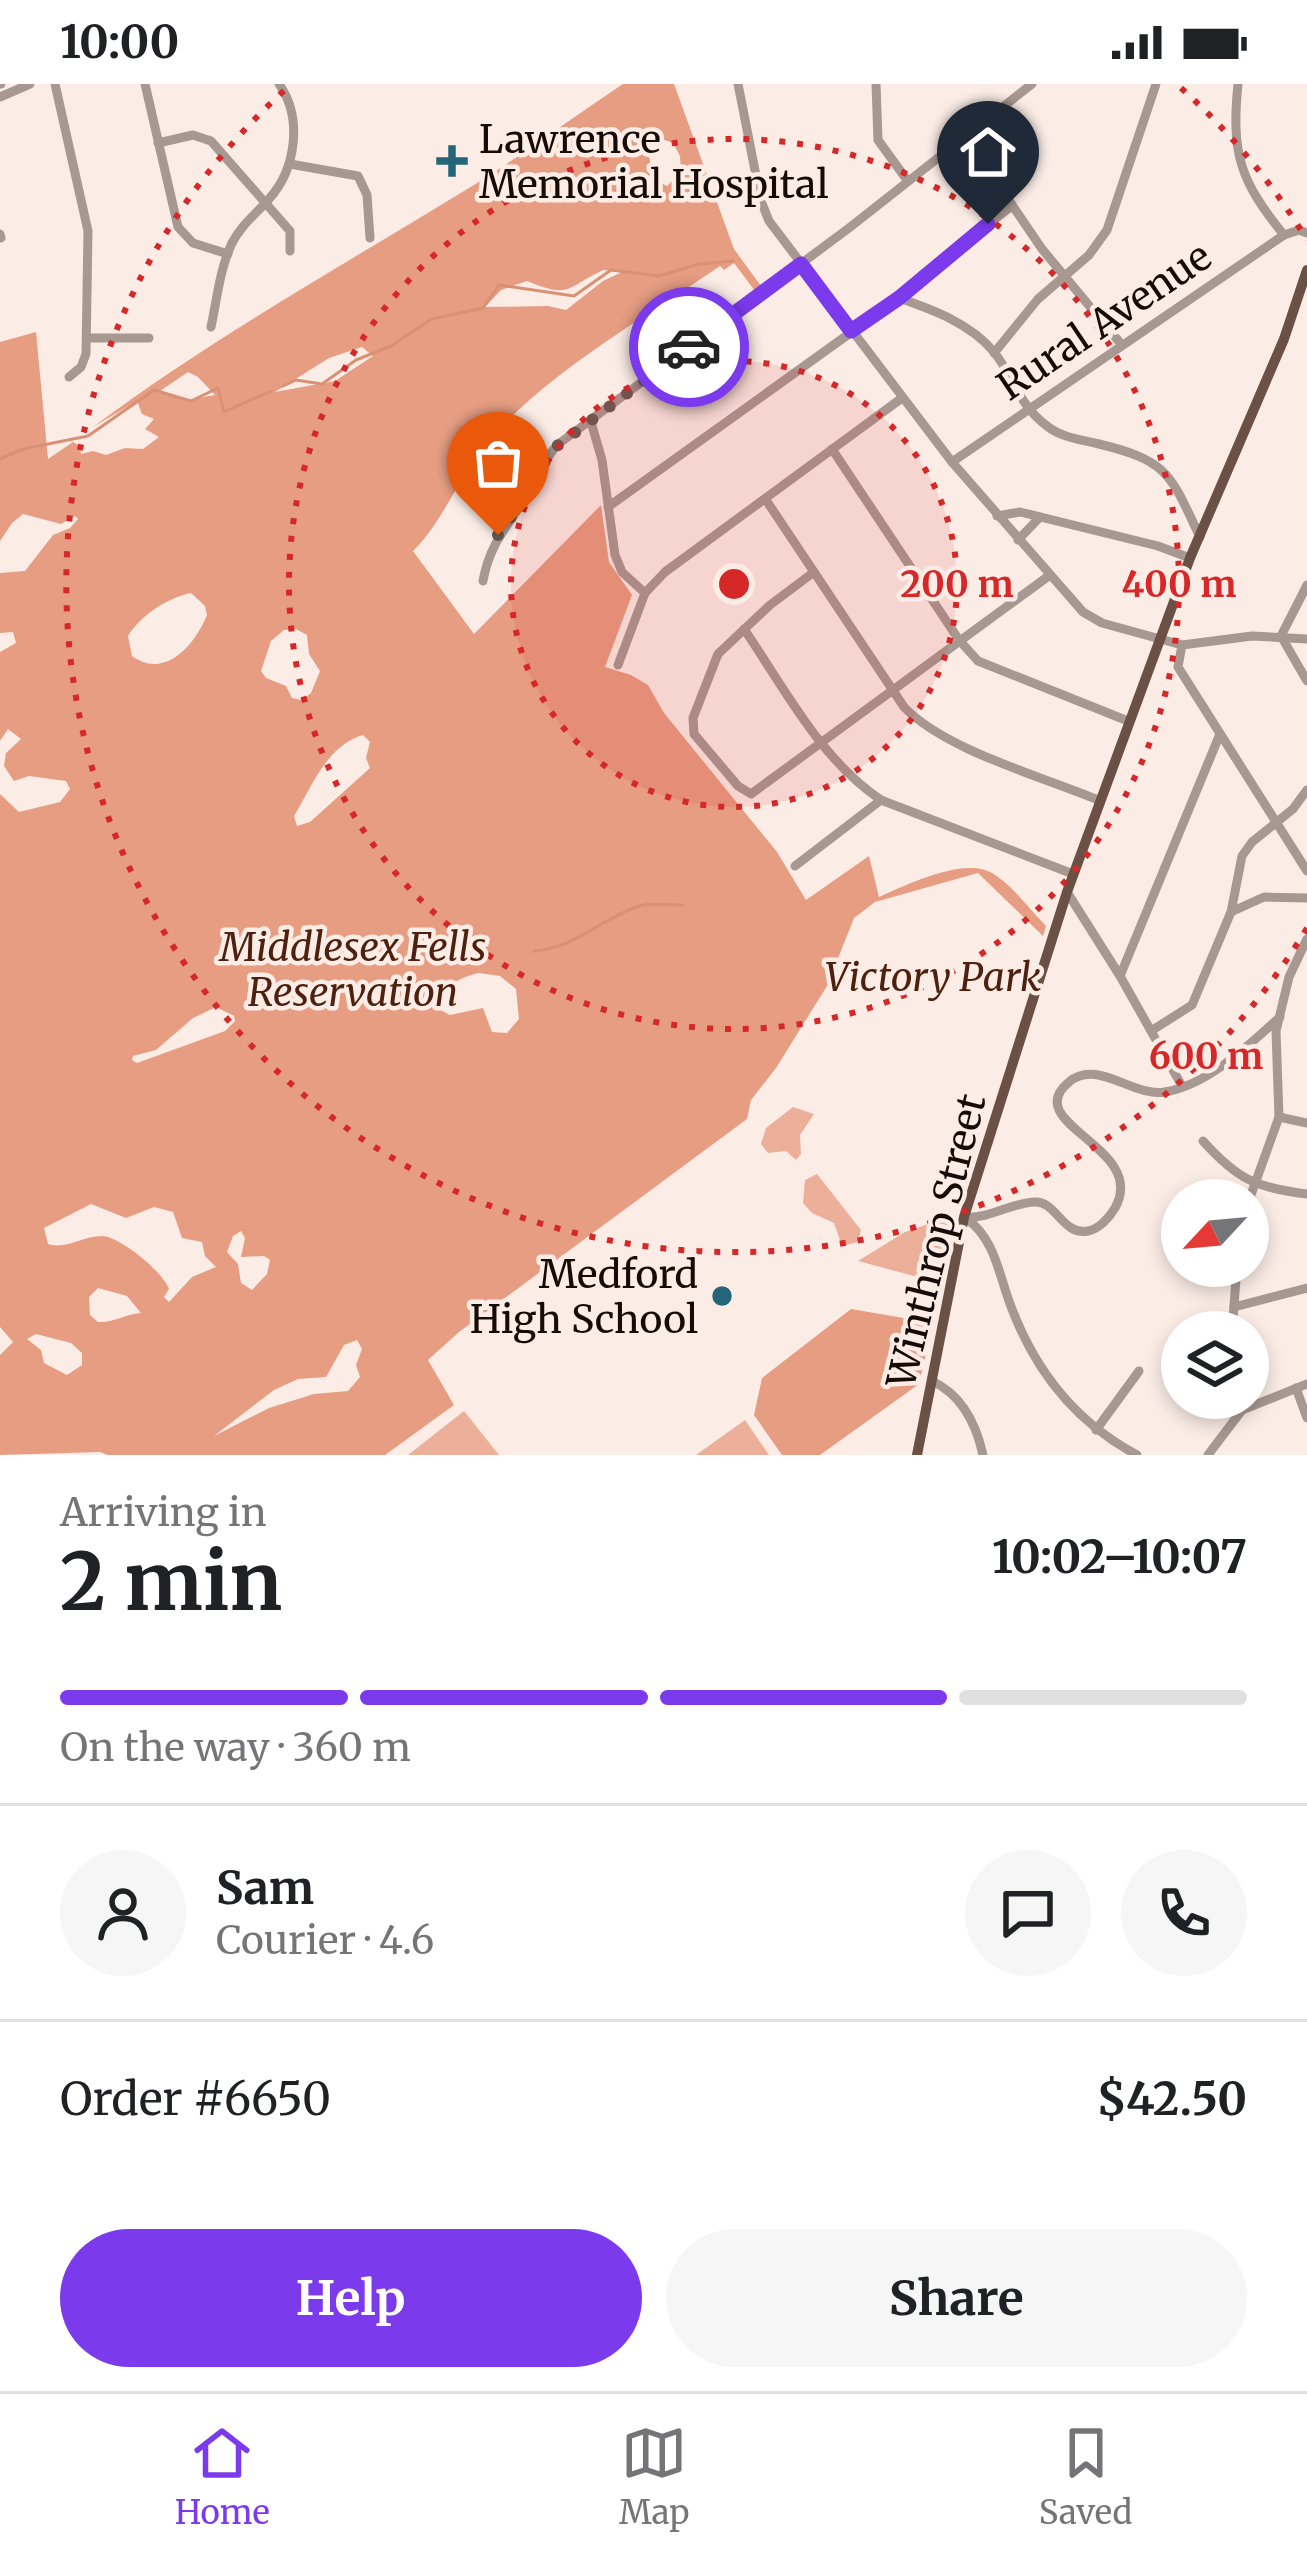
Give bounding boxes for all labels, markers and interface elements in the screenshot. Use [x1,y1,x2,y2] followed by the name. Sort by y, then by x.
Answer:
[60,14,179,70] text: 10:00
[937,101,1039,224] pin
[479,115,828,209] place label: Lawrence Memorial Hospital
[955,119,1021,185] icon: home
[436,145,468,177] marker: Lawrence Memorial Hospital
[988,232,1220,411] street label: Rural Avenue
[629,287,749,407] courier
[656,314,722,380] icon: car
[447,412,549,535] pin
[465,430,531,496] icon: bag
[900,562,1014,607] text: 200 m
[1121,562,1237,607] text: 400 m
[713,563,755,605] centre of rings
[218,923,486,1017] park label: Middlesex Fells Reservation
[825,953,1041,1002] park label: Victory Park
[1149,1034,1263,1079] text: 600 m
[876,1089,997,1394] street label: Winthrop Street
[1161,1179,1269,1287] north arrow
[1161,1179,1269,1419] map controls
[470,1250,698,1344] place label: Medford High School
[709,1283,735,1309] marker: Medford High School
[1161,1311,1269,1419] button: layers
[60,1488,267,1537] text: Arriving in
[992,1529,1247,1585] text: 10:02–10:07
[60,1533,282,1631] text: 2 min
[60,1723,411,1772] text: On the way · 360 m
[60,1850,186,1976] button: person
[965,1850,1091,1976] button: chat
[1121,1850,1247,1976] button: phone
[216,1860,314,1916] text: Sam
[216,1916,434,1965] text: Courier · 4.6
[60,2071,331,2127] text: Order #6650
[1096,2071,1247,2127] text: $42.50
[60,2229,642,2367] button: Help
[666,2229,1247,2367] button: Share
[175,2420,270,2533] tab: Home
[619,2420,689,2533] tab: Map
[1039,2420,1132,2533] tab: Saved

